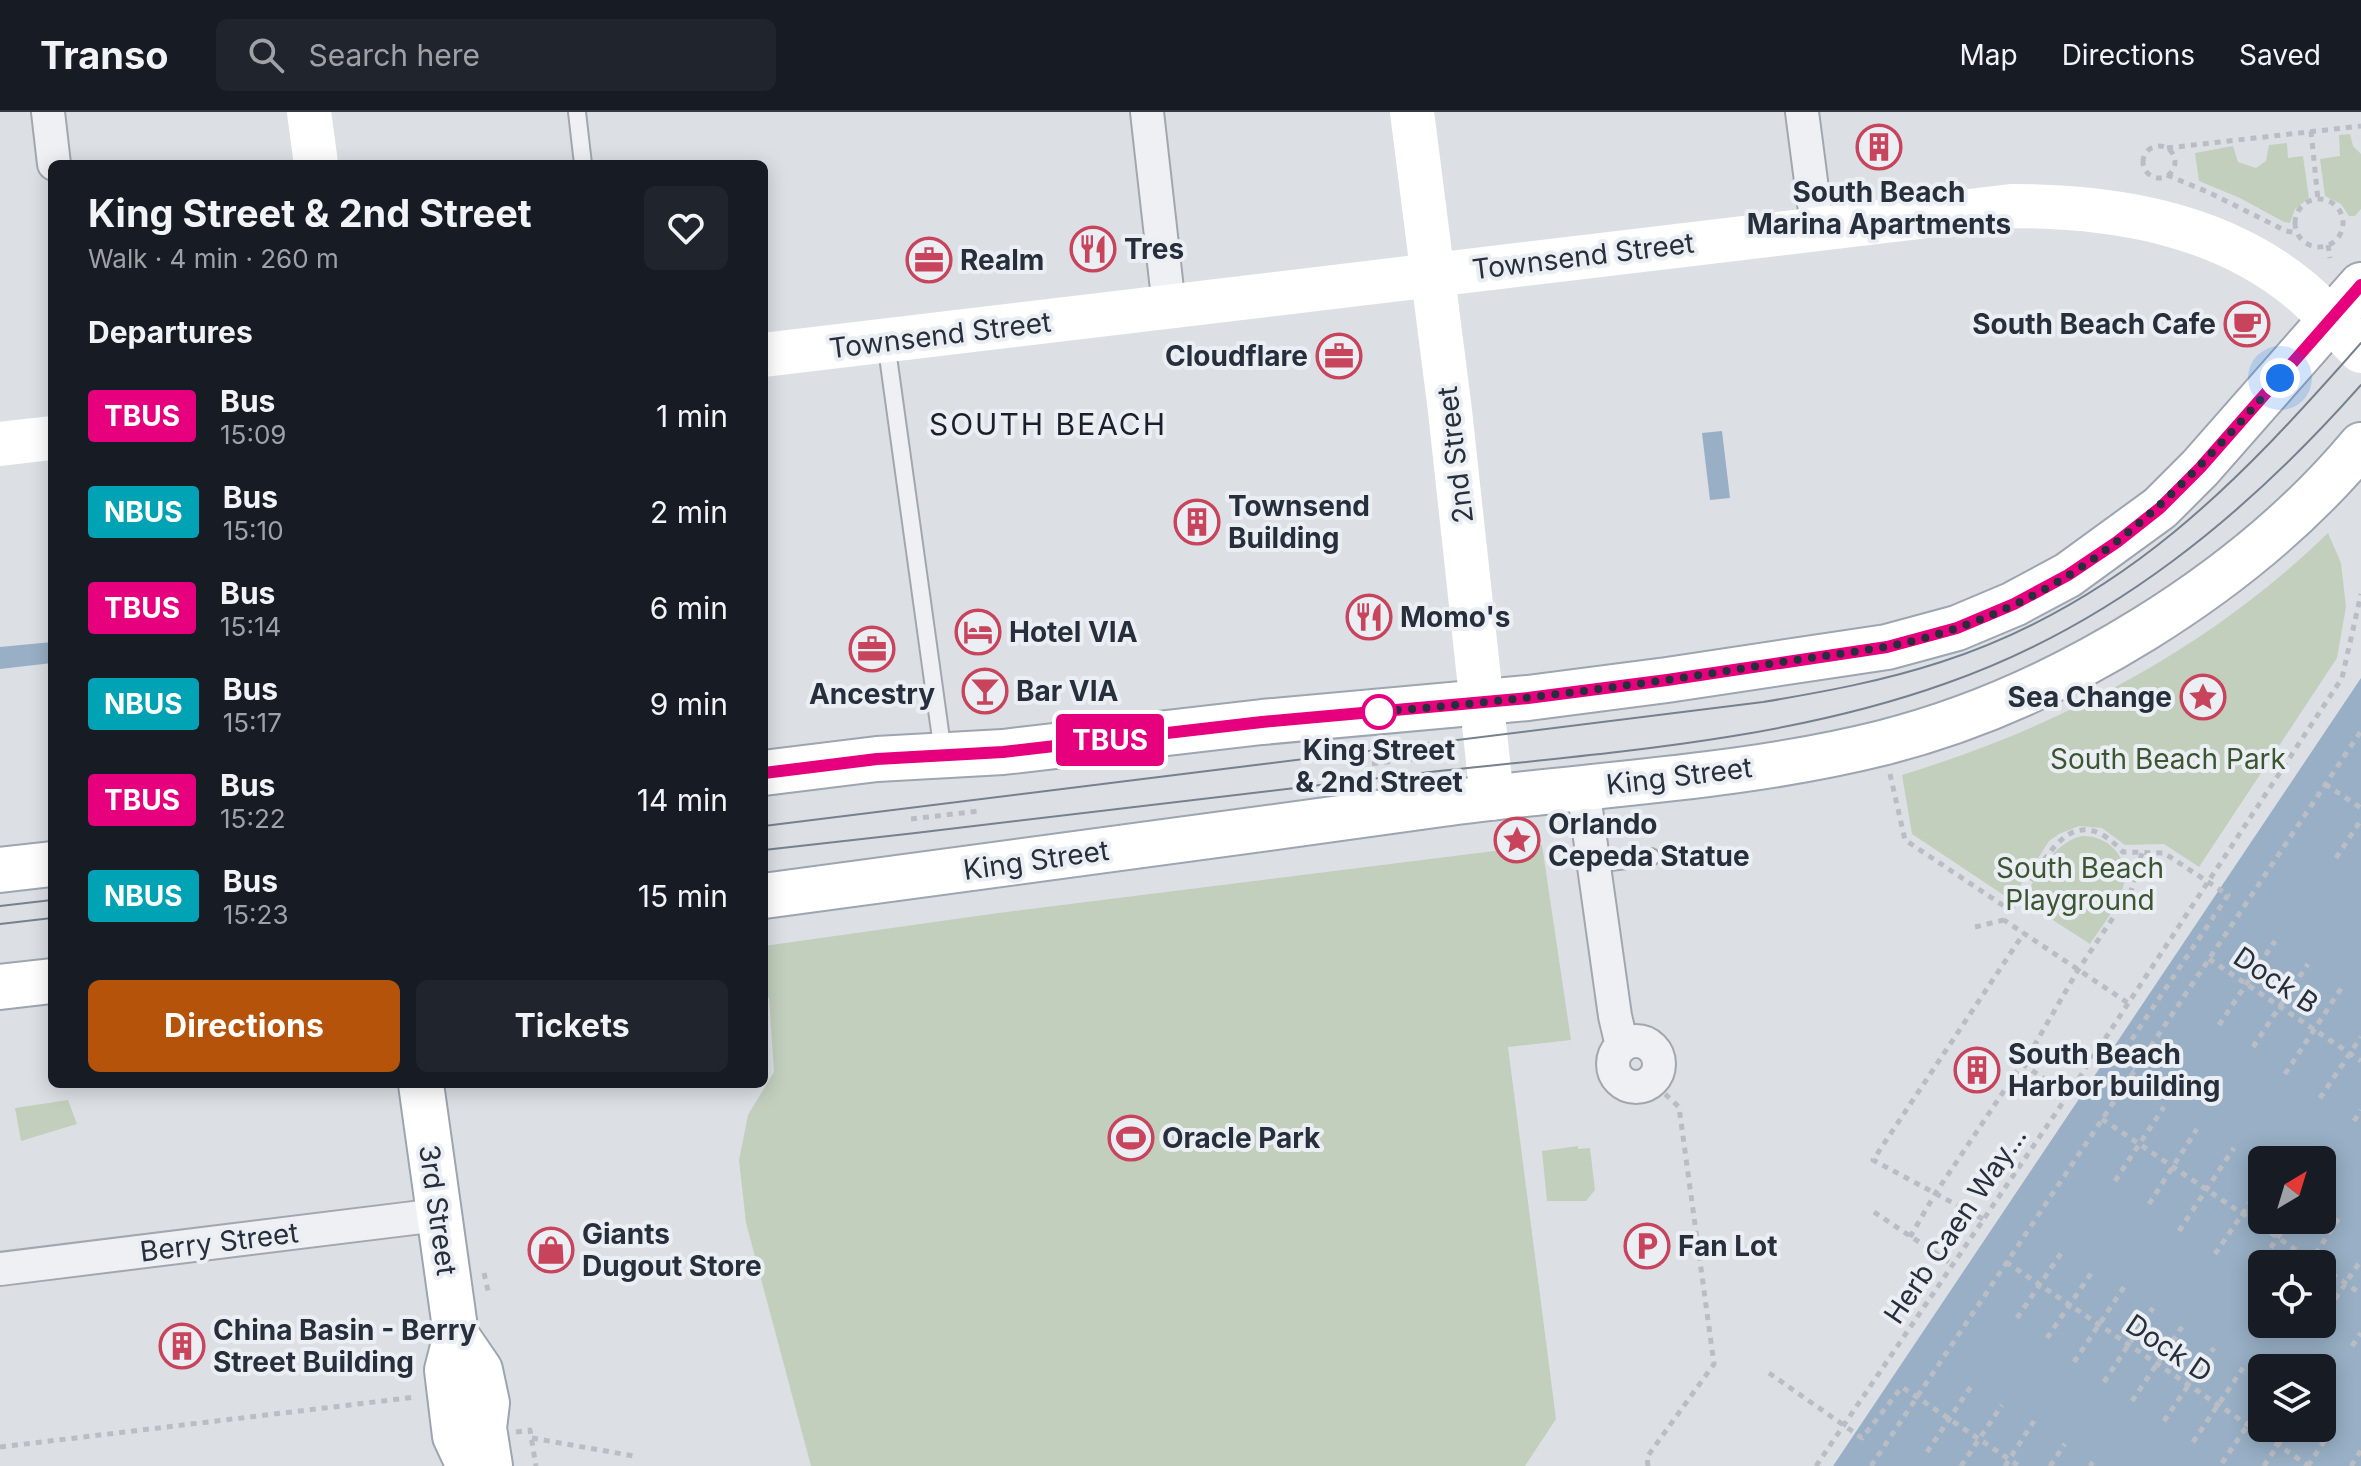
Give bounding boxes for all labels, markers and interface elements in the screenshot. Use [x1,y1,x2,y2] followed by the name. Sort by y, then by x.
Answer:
[216,19,776,91] search box
[40,32,168,78] text: Transo
[244,33,288,77] icon: search
[308,37,480,73] text: Search here
[1959,38,2018,72] text: Map
[2062,38,2195,72] text: Directions
[2239,38,2321,72] text: Saved
[1855,123,1903,171] building icon: South Beach Marina Apartments
[1747,175,2011,241] place label: South Beach Marina Apartments
[644,186,728,270] button: heart
[88,190,532,236] text: King Street & 2nd Street
[1069,225,1117,273] restaurant icon: Tres
[1470,226,1696,286] street label: Townsend Street
[1124,232,1184,266] place label: Tres
[905,236,953,284] office icon: Realm
[88,243,339,274] text: Walk · 4 min · 260 m
[960,243,1044,277] place label: Realm
[2223,300,2271,348] cafe icon: South Beach Cafe
[827,305,1053,365] street label: Townsend Street
[1972,307,2216,341] place label: South Beach Cafe
[88,314,253,350] text: Departures
[1315,332,1363,380] office icon: Cloudflare
[1165,339,1308,373] place label: Cloudflare
[2260,358,2300,398] your location
[220,383,275,419] text: Bus
[1430,385,1480,525] street label: 2nd Street
[656,398,728,434] text: 1 min
[104,399,180,433] text: TBUS
[929,406,1167,442] district label: SOUTH BEACH
[220,419,286,450] text: 15:09
[223,479,278,515] text: Bus
[1228,489,1370,555] place label: Townsend Building
[650,494,728,530] text: 2 min
[104,495,183,529] text: NBUS
[1173,498,1221,546] building icon: Townsend Building
[223,515,284,546] text: 15:10
[220,575,275,611] text: Bus
[650,590,728,626] text: 6 min
[104,591,180,625] text: TBUS
[1345,593,1393,641] restaurant icon: Momo's
[1400,600,1510,634] place label: Momo's
[954,608,1002,656] hotel icon: Hotel VIA
[220,611,281,642] text: 15:14
[1009,615,1138,649] place label: Hotel VIA
[848,625,896,673] office icon: Ancestry
[961,667,1009,715] bar icon: Bar VIA
[223,671,278,707] text: Bus
[2179,673,2227,721] place icon: Sea Change
[1016,674,1119,708] place label: Bar VIA
[809,677,935,711] place label: Ancestry
[2008,680,2172,714] place label: Sea Change
[650,686,728,722] text: 9 min
[104,687,183,721] text: NBUS
[1362,695,1396,729] marker: King Street & 2nd Street
[223,707,282,738] text: 15:17
[1054,714,1166,766] line badge: TBUS
[1072,723,1148,757] text: TBUS
[1295,733,1463,799] place label: King Street & 2nd Street
[2050,742,2286,776] park label: South Beach Park
[1604,750,1754,802] street label: King Street
[220,767,275,803] text: Bus
[637,782,728,818] text: 14 min
[104,783,180,817] text: TBUS
[220,803,286,834] text: 15:22
[1548,807,1750,873] place label: Orlando Cepeda Statue
[1493,816,1541,864] place icon: Orlando Cepeda Statue
[961,833,1111,887] street label: King Street
[1996,851,2164,917] park label: South Beach Playground
[223,863,278,899] text: Bus
[638,878,728,914] text: 15 min
[104,879,183,913] text: NBUS
[223,899,289,930] text: 15:23
[2227,939,2325,1021] street label: Dock B
[88,980,400,1072] button: Directions
[416,980,728,1072] button: Tickets
[2008,1037,2221,1103] place label: South Beach Harbor building
[1953,1046,2001,1094] building icon: South Beach Harbor building
[1107,1114,1155,1162] sports icon: Oracle Park
[1877,1120,2033,1330] street label: Herb Caen Way...
[1162,1121,1321,1155] place label: Oracle Park
[412,1143,464,1277] street label: 3rd Street
[2248,1146,2336,1234] north arrow
[2248,1146,2336,1442] map controls
[138,1215,300,1269] street label: Berry Street
[582,1217,762,1283] place label: Giants Dugout Store
[1623,1222,1671,1270] parking icon: Fan Lot
[527,1226,575,1274] shop icon: Giants Dugout Store
[1678,1229,1778,1263] place label: Fan Lot
[2248,1250,2336,1338] button: locate
[2120,1307,2218,1389] street label: Dock D
[213,1313,477,1379] place label: China Basin - Berry Street Building
[158,1322,206,1370] building icon: China Basin - Berry Street Building
[2248,1354,2336,1442] button: layers

